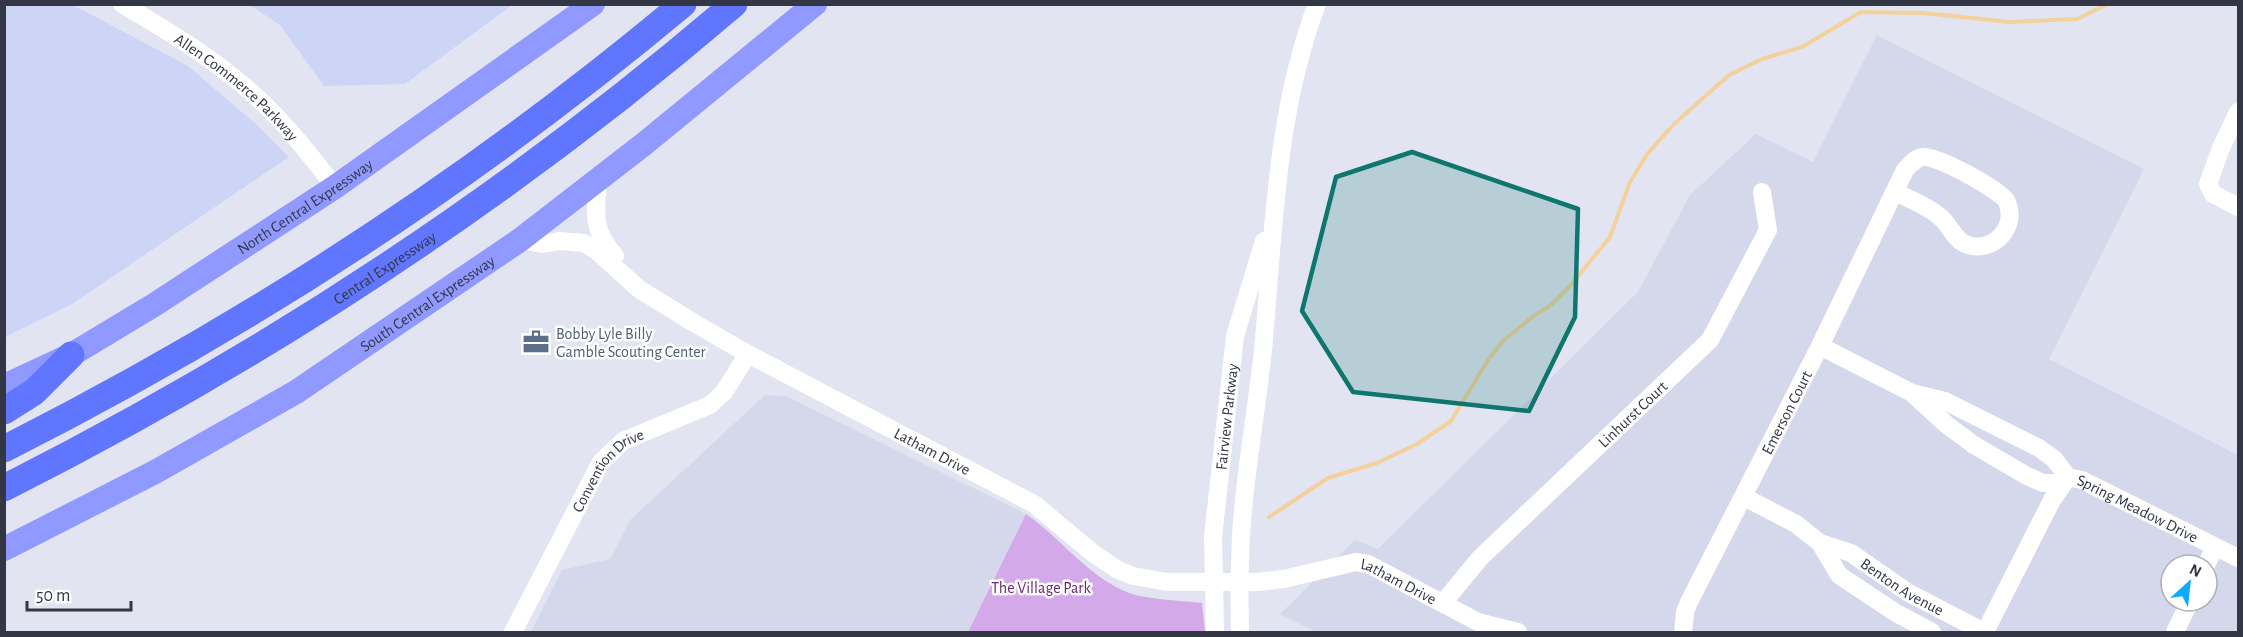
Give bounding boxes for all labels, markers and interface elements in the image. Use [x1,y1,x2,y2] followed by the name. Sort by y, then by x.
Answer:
[171,31,301,145] street label: Allen Commerce Parkway
[235,156,377,257] street label: North Central Expressway
[331,228,440,308] street label: Central Expressway
[357,253,498,355] street label: South Central Expressway
[556,326,707,360] place label: Bobby Lyle Billy Gamble Scouting Center
[521,327,551,357] office icon: Bobby Lyle Billy Gamble Scouting Center
[1213,363,1242,471] street label: Fairview Parkway
[1759,368,1815,457] street label: Emerson Court
[1595,378,1670,451] street label: Linhurst Court
[891,425,973,478] street label: Latham Drive
[570,426,646,515] street label: Convention Drive
[2076,472,2200,546] street label: Spring Meadow Drive
[2159,553,2219,613] north arrow
[1858,555,1946,619] street label: Benton Avenue
[1359,556,1439,608] street label: Latham Drive
[2187,561,2204,580] text: N
[27,574,130,612] scale bar
[991,580,1092,596] park label: The Village Park
[36,587,70,605] text: 50 m

